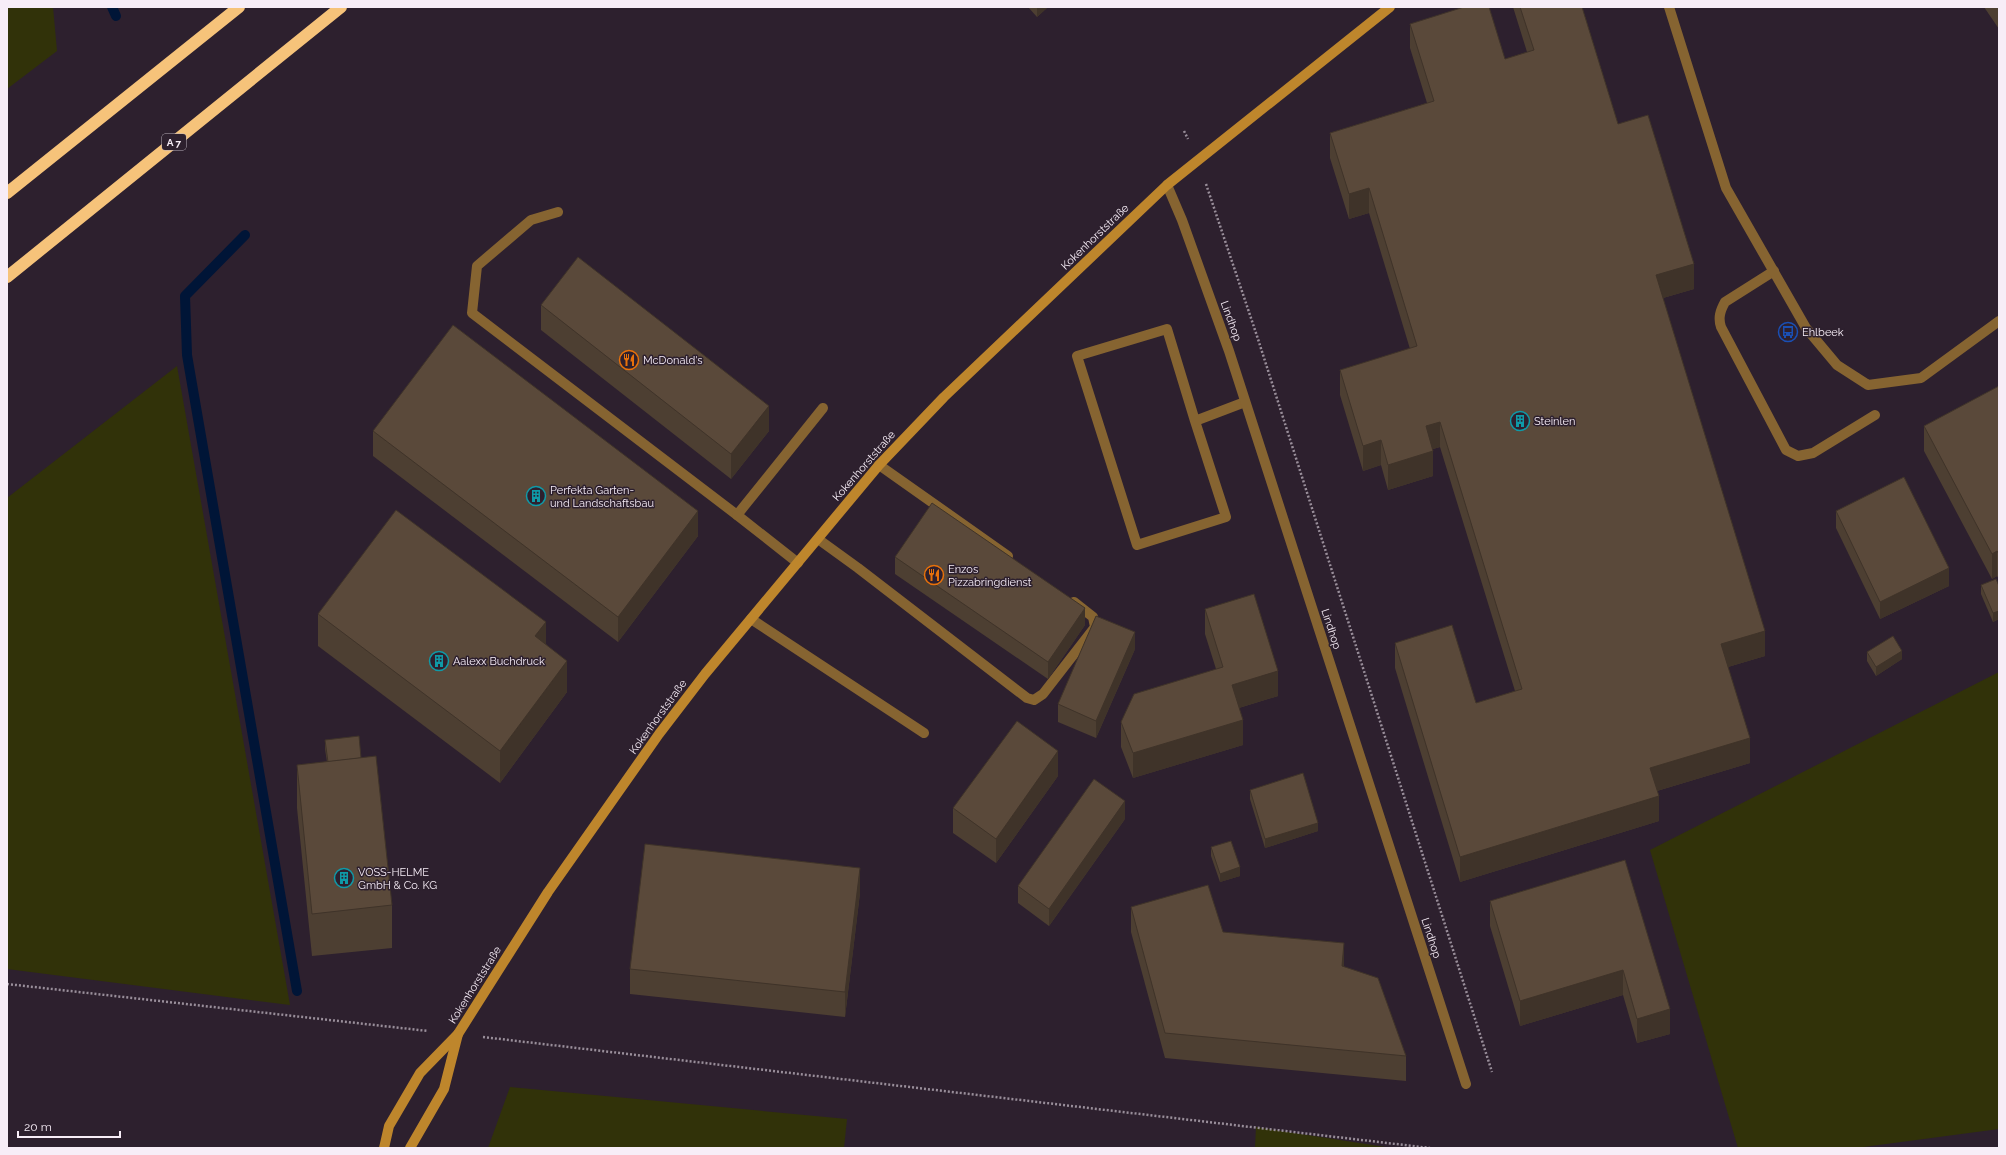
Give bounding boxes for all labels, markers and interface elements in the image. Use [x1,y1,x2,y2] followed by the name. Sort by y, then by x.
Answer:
[162,134,186,150] road number: A 7
[1059,201,1132,273] street label: Kokenhorststraße
[1218,299,1244,343] street label: Lindhop
[1777,321,1799,343] bus stop icon: Ehlbeek
[1802,326,1844,339] place label: Ehlbeek
[618,349,640,371] restaurant icon: McDonald's
[643,354,703,367] place label: McDonald's
[1509,410,1531,432] building icon: Steinlen
[1534,415,1575,428] place label: Steinlen
[830,428,898,504] street label: Kokenhorststraße
[550,484,654,510] place label: Perfekta Garten- und Landschaftsbau
[525,485,547,507] building icon: Perfekta Garten- und Landschaftsbau
[948,563,1032,589] place label: Enzos Pizzabringdienst
[923,564,945,586] restaurant icon: Enzos Pizzabringdienst
[1318,607,1344,651] street label: Lindhop
[428,650,450,672] building icon: Aalexx Buchdruck
[453,655,545,668] place label: Aalexx Buchdruck
[627,677,690,757] street label: Kokenhorststraße
[358,866,437,892] place label: VOSS-HELME GmbH & Co. KG
[333,867,355,889] building icon: VOSS-HELME GmbH & Co. KG
[1418,916,1444,960] street label: Lindhop
[446,943,504,1026] street label: Kokenhorststraße
[18,1113,120,1139] scale bar
[24,1120,52,1134] text: 20 m

